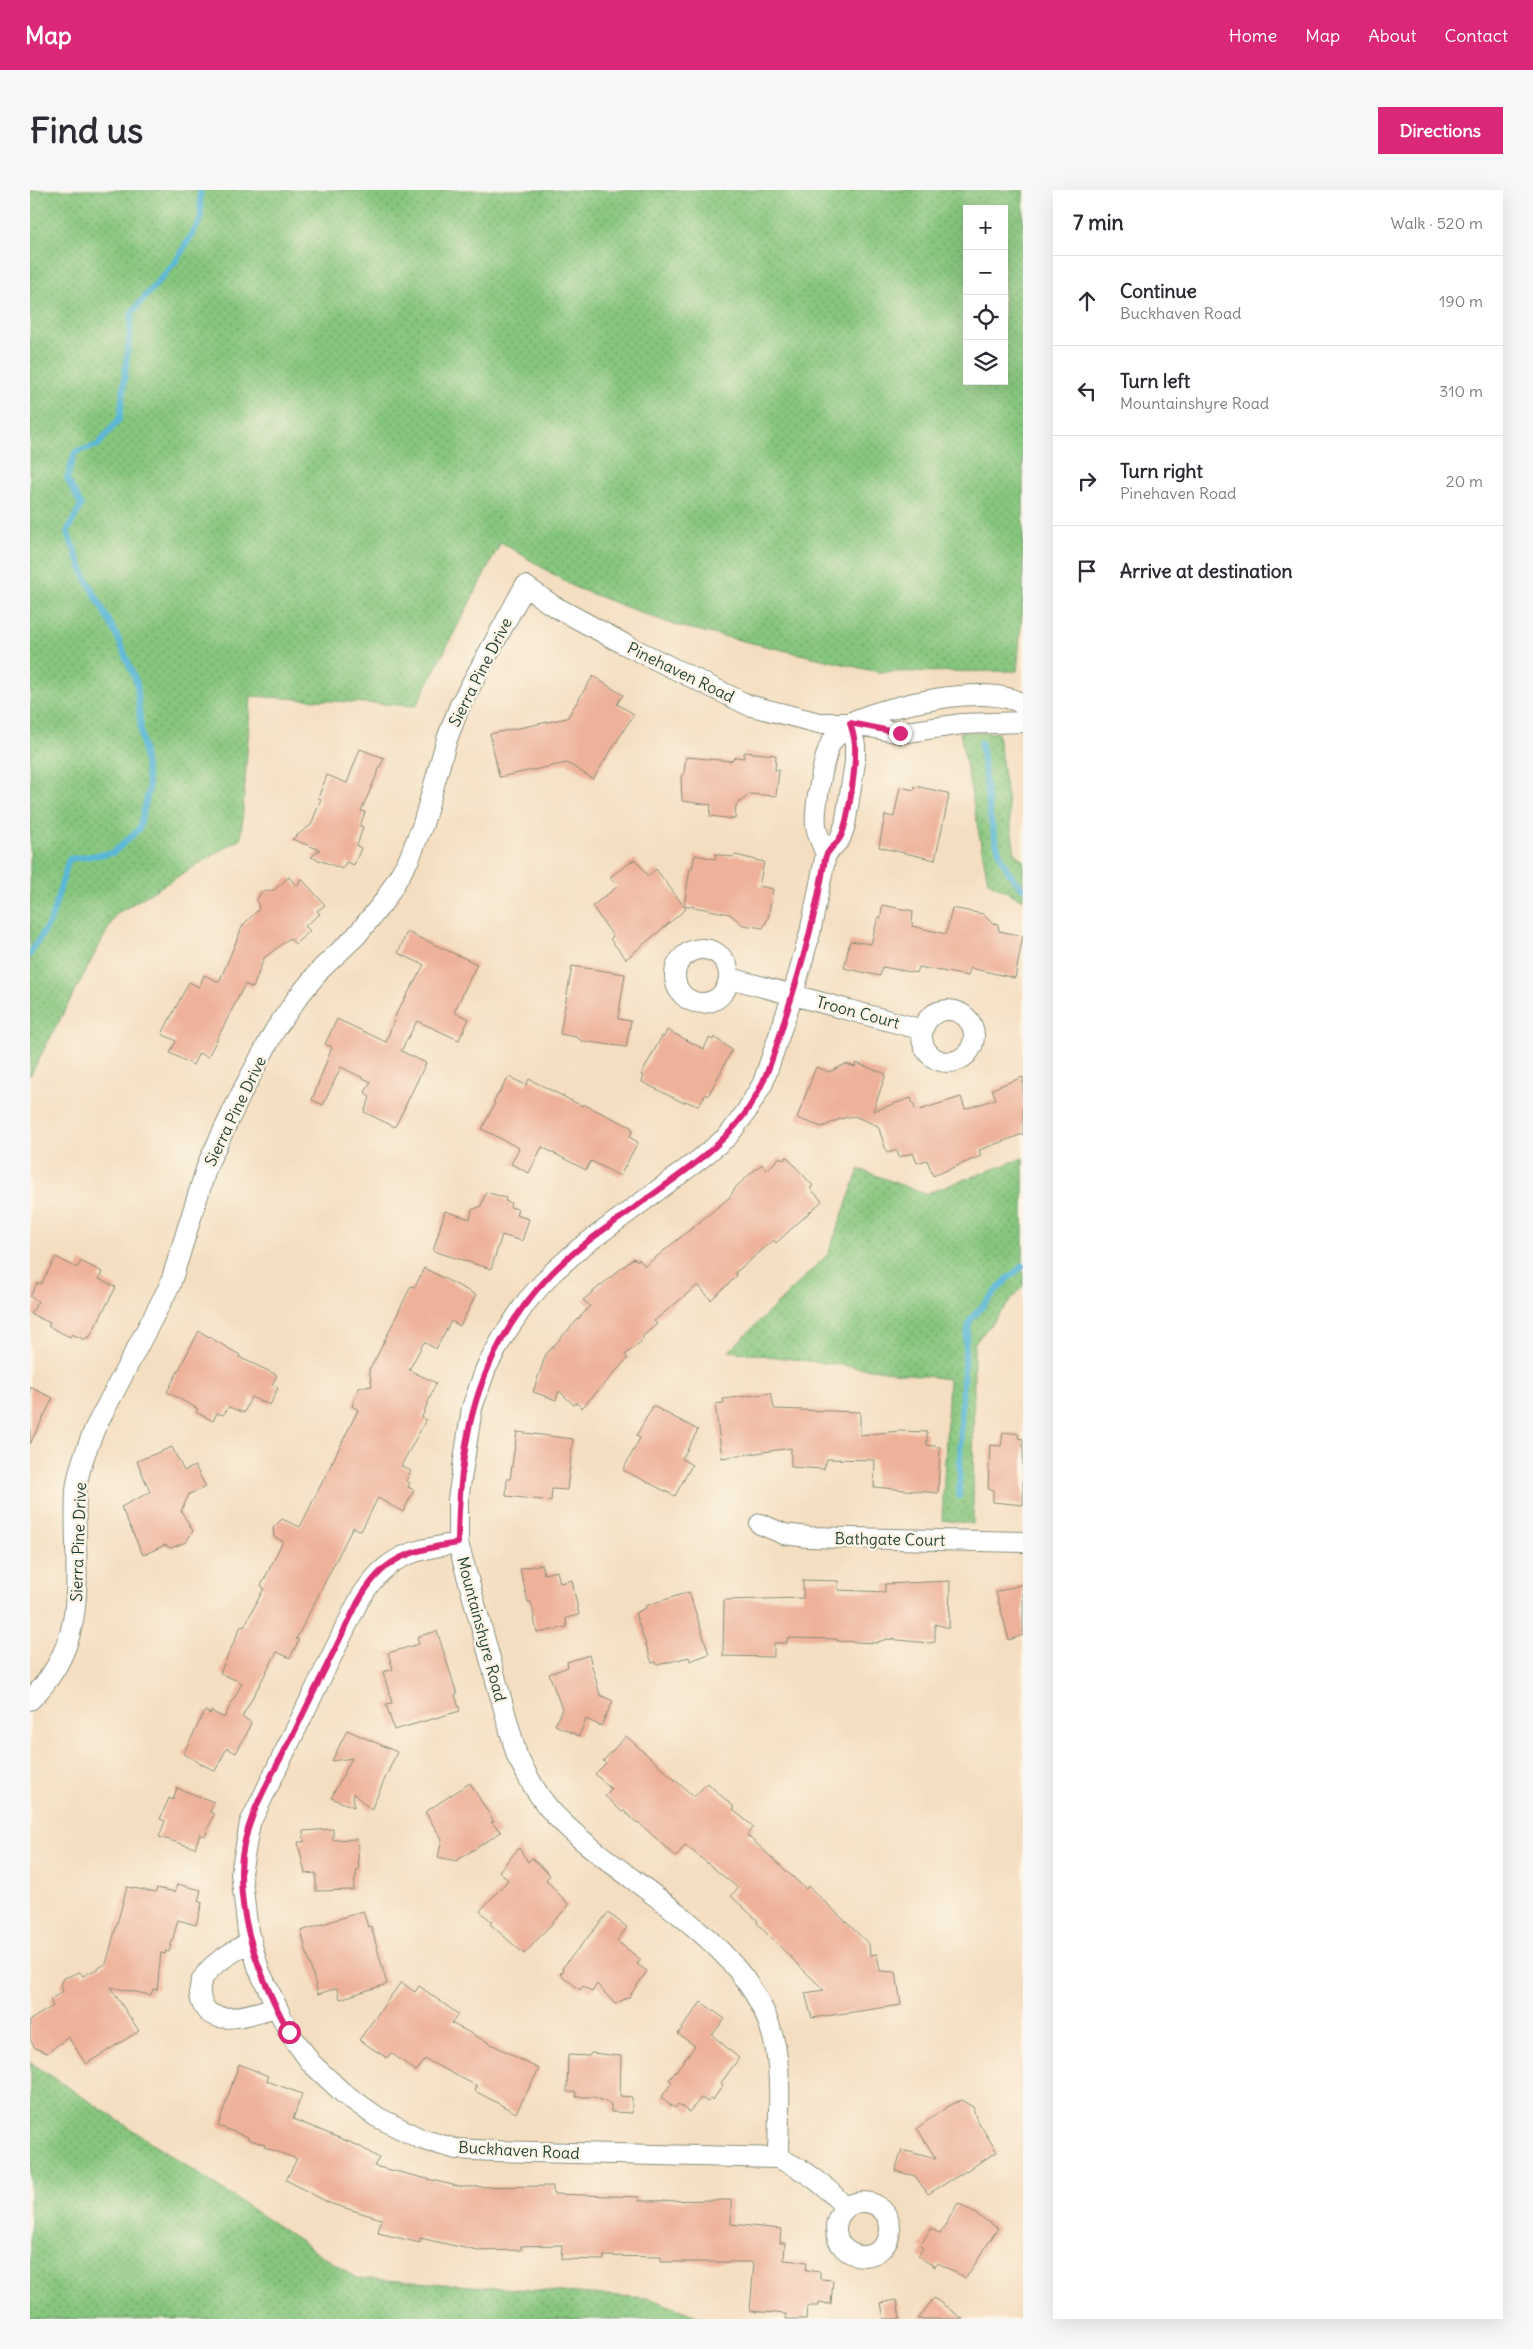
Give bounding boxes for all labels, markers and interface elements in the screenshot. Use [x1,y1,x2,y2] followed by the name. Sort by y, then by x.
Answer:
[25,20,72,50] text: Map
[1229,24,1277,47] text: Home
[1305,24,1340,47] text: Map
[1368,24,1416,47] text: About
[1444,24,1508,47] text: Contact
[1378,107,1503,154] button: Directions
[30,108,143,152] text: Find us
[963,205,1008,385] map controls
[963,205,1008,250] button: +
[1073,209,1124,236] text: 7 min
[1391,213,1483,233] text: Walk · 520 m
[963,250,1008,295] button: −
[1120,279,1197,303] text: Continue
[1073,287,1101,315] icon: ahead
[1439,291,1483,311] text: 190 m
[963,295,1008,340] button: locate
[1120,303,1241,323] text: Buckhaven Road
[963,340,1008,385] button: layers
[1120,369,1190,393] text: Turn left
[1073,377,1101,405] icon: left
[1439,381,1483,401] text: 310 m
[1120,393,1269,413] text: Mountainshyre Road
[1120,459,1203,483] text: Turn right
[1073,467,1101,495] icon: right
[1446,471,1483,491] text: 20 m
[1120,483,1236,503] text: Pinehaven Road
[1073,557,1101,585] icon: arrive
[1120,559,1293,583] text: Arrive at destination
[444,614,516,730] street label: Sierra Pine Drive
[624,637,738,707] street label: Pinehaven Road
[889,722,912,745] route end
[814,991,902,1033] street label: Troon Court
[200,1053,270,1169] street label: Sierra Pine Drive
[66,1482,90,1602] street label: Sierra Pine Drive
[835,1528,946,1550] street label: Bathgate Court
[453,1554,511,1704] street label: Mountainshyre Road
[278,2021,301,2044] route start
[458,2137,580,2163] street label: Buckhaven Road

